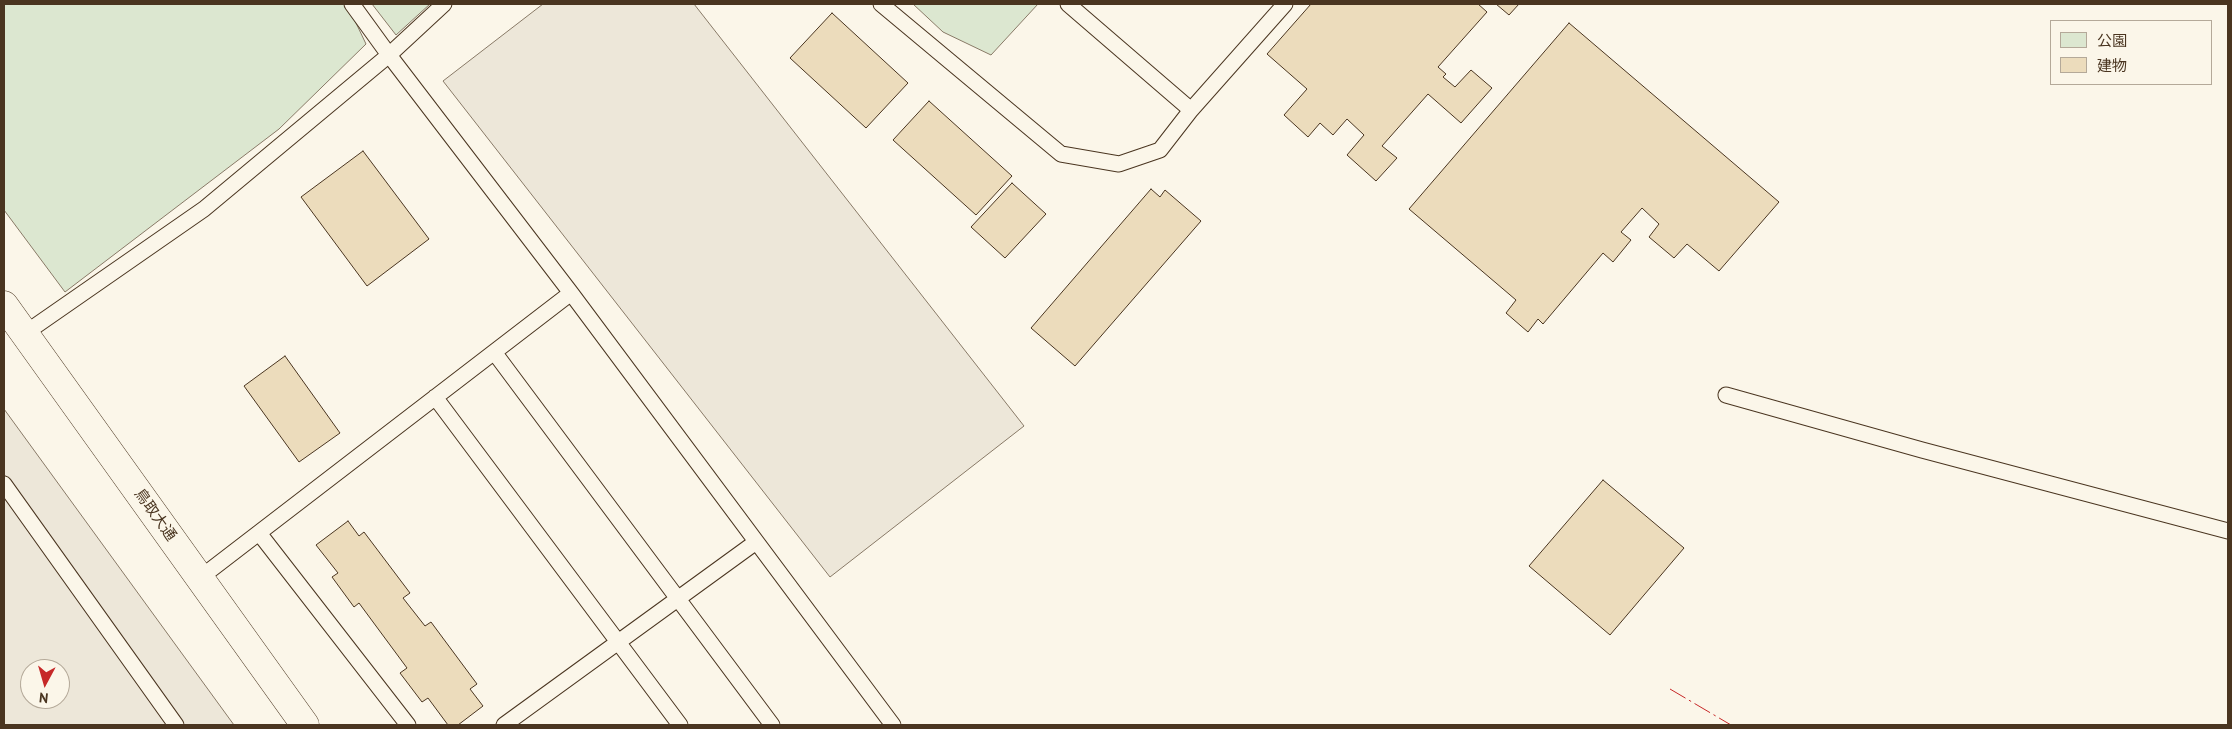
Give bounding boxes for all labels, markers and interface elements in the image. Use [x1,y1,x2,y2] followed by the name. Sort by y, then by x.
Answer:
[2050,20,2212,85] legend
[2097,31,2127,50] text: 公園
[2097,56,2127,75] text: 建物
[130,485,180,545] street label: 鳥取大通
[20,659,70,709] north arrow
[38,688,49,707] text: N

